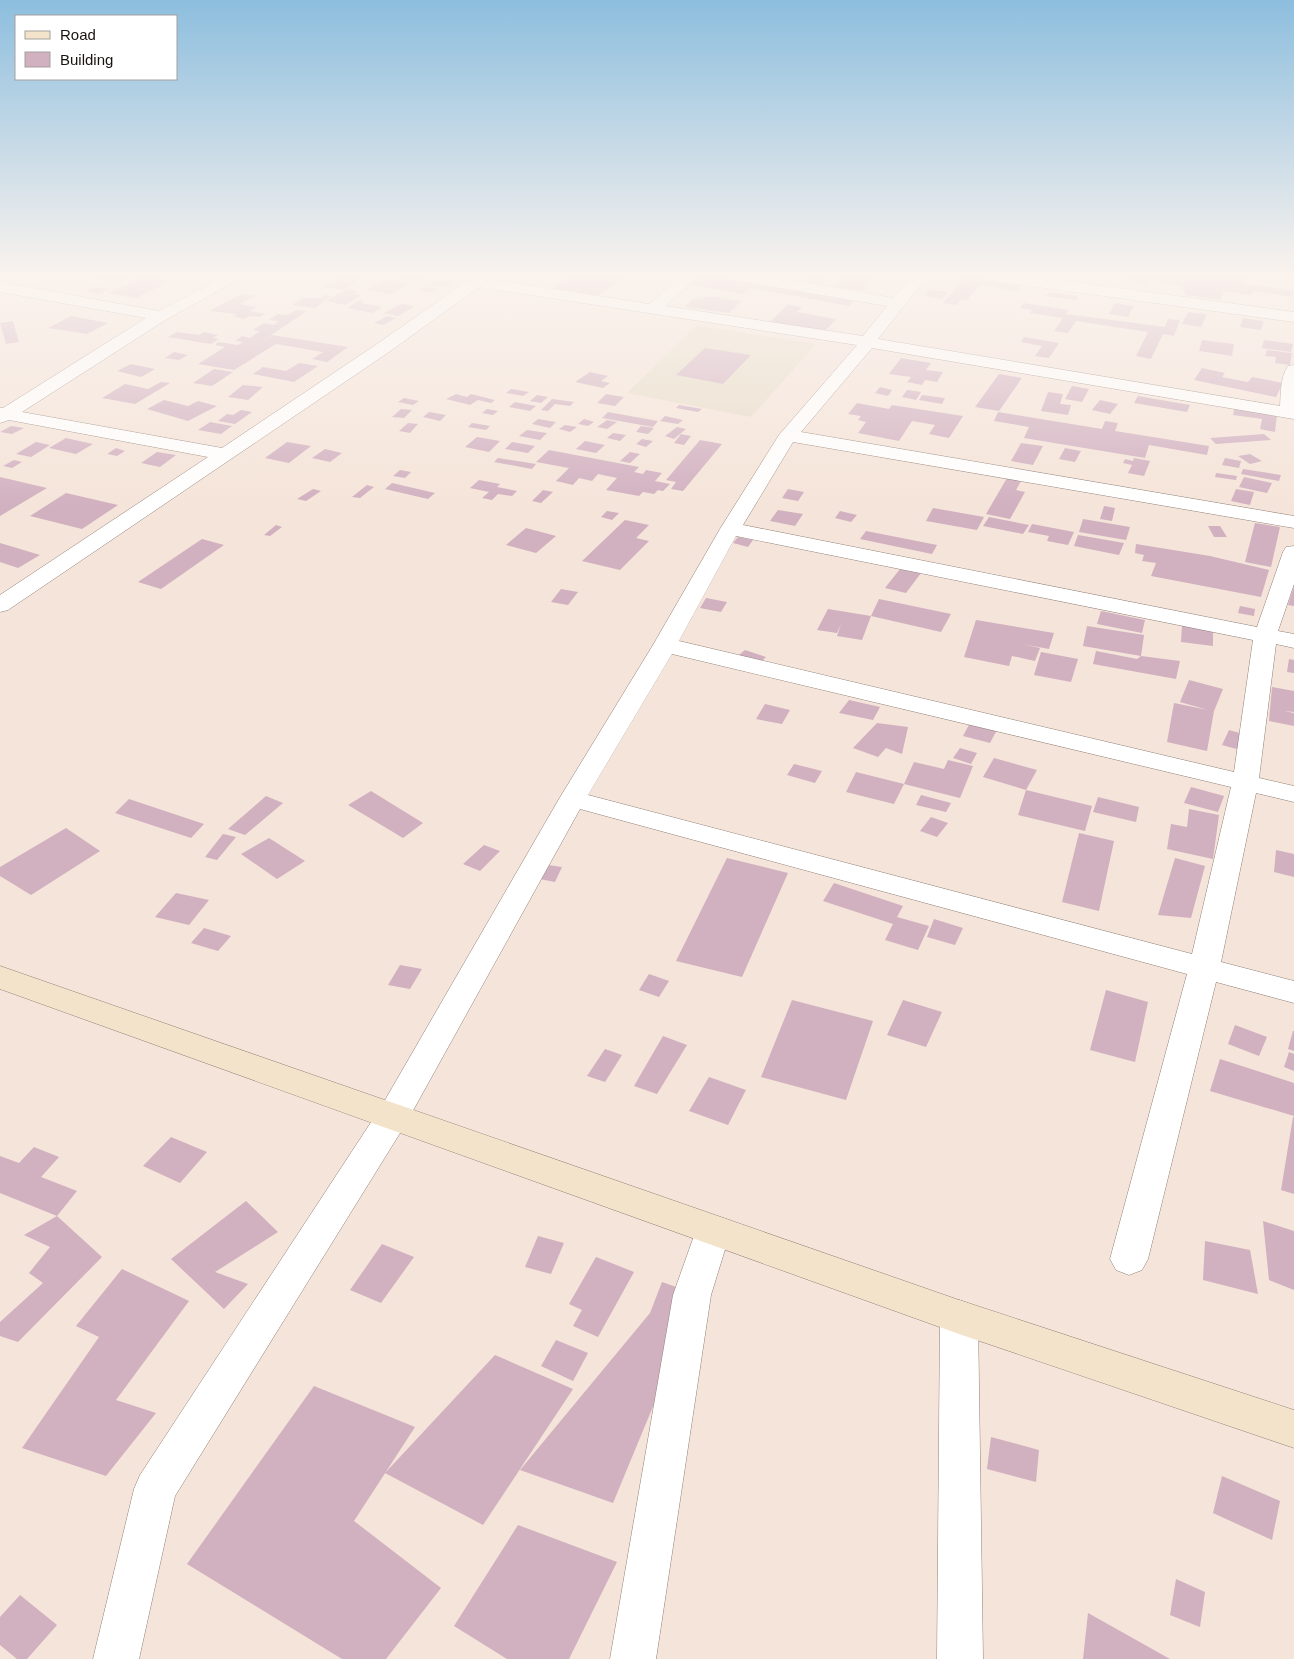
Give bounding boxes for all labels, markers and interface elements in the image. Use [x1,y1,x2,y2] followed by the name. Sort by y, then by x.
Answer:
[15,15,178,80] legend
[60,26,96,43] text: Road
[60,51,113,68] text: Building

